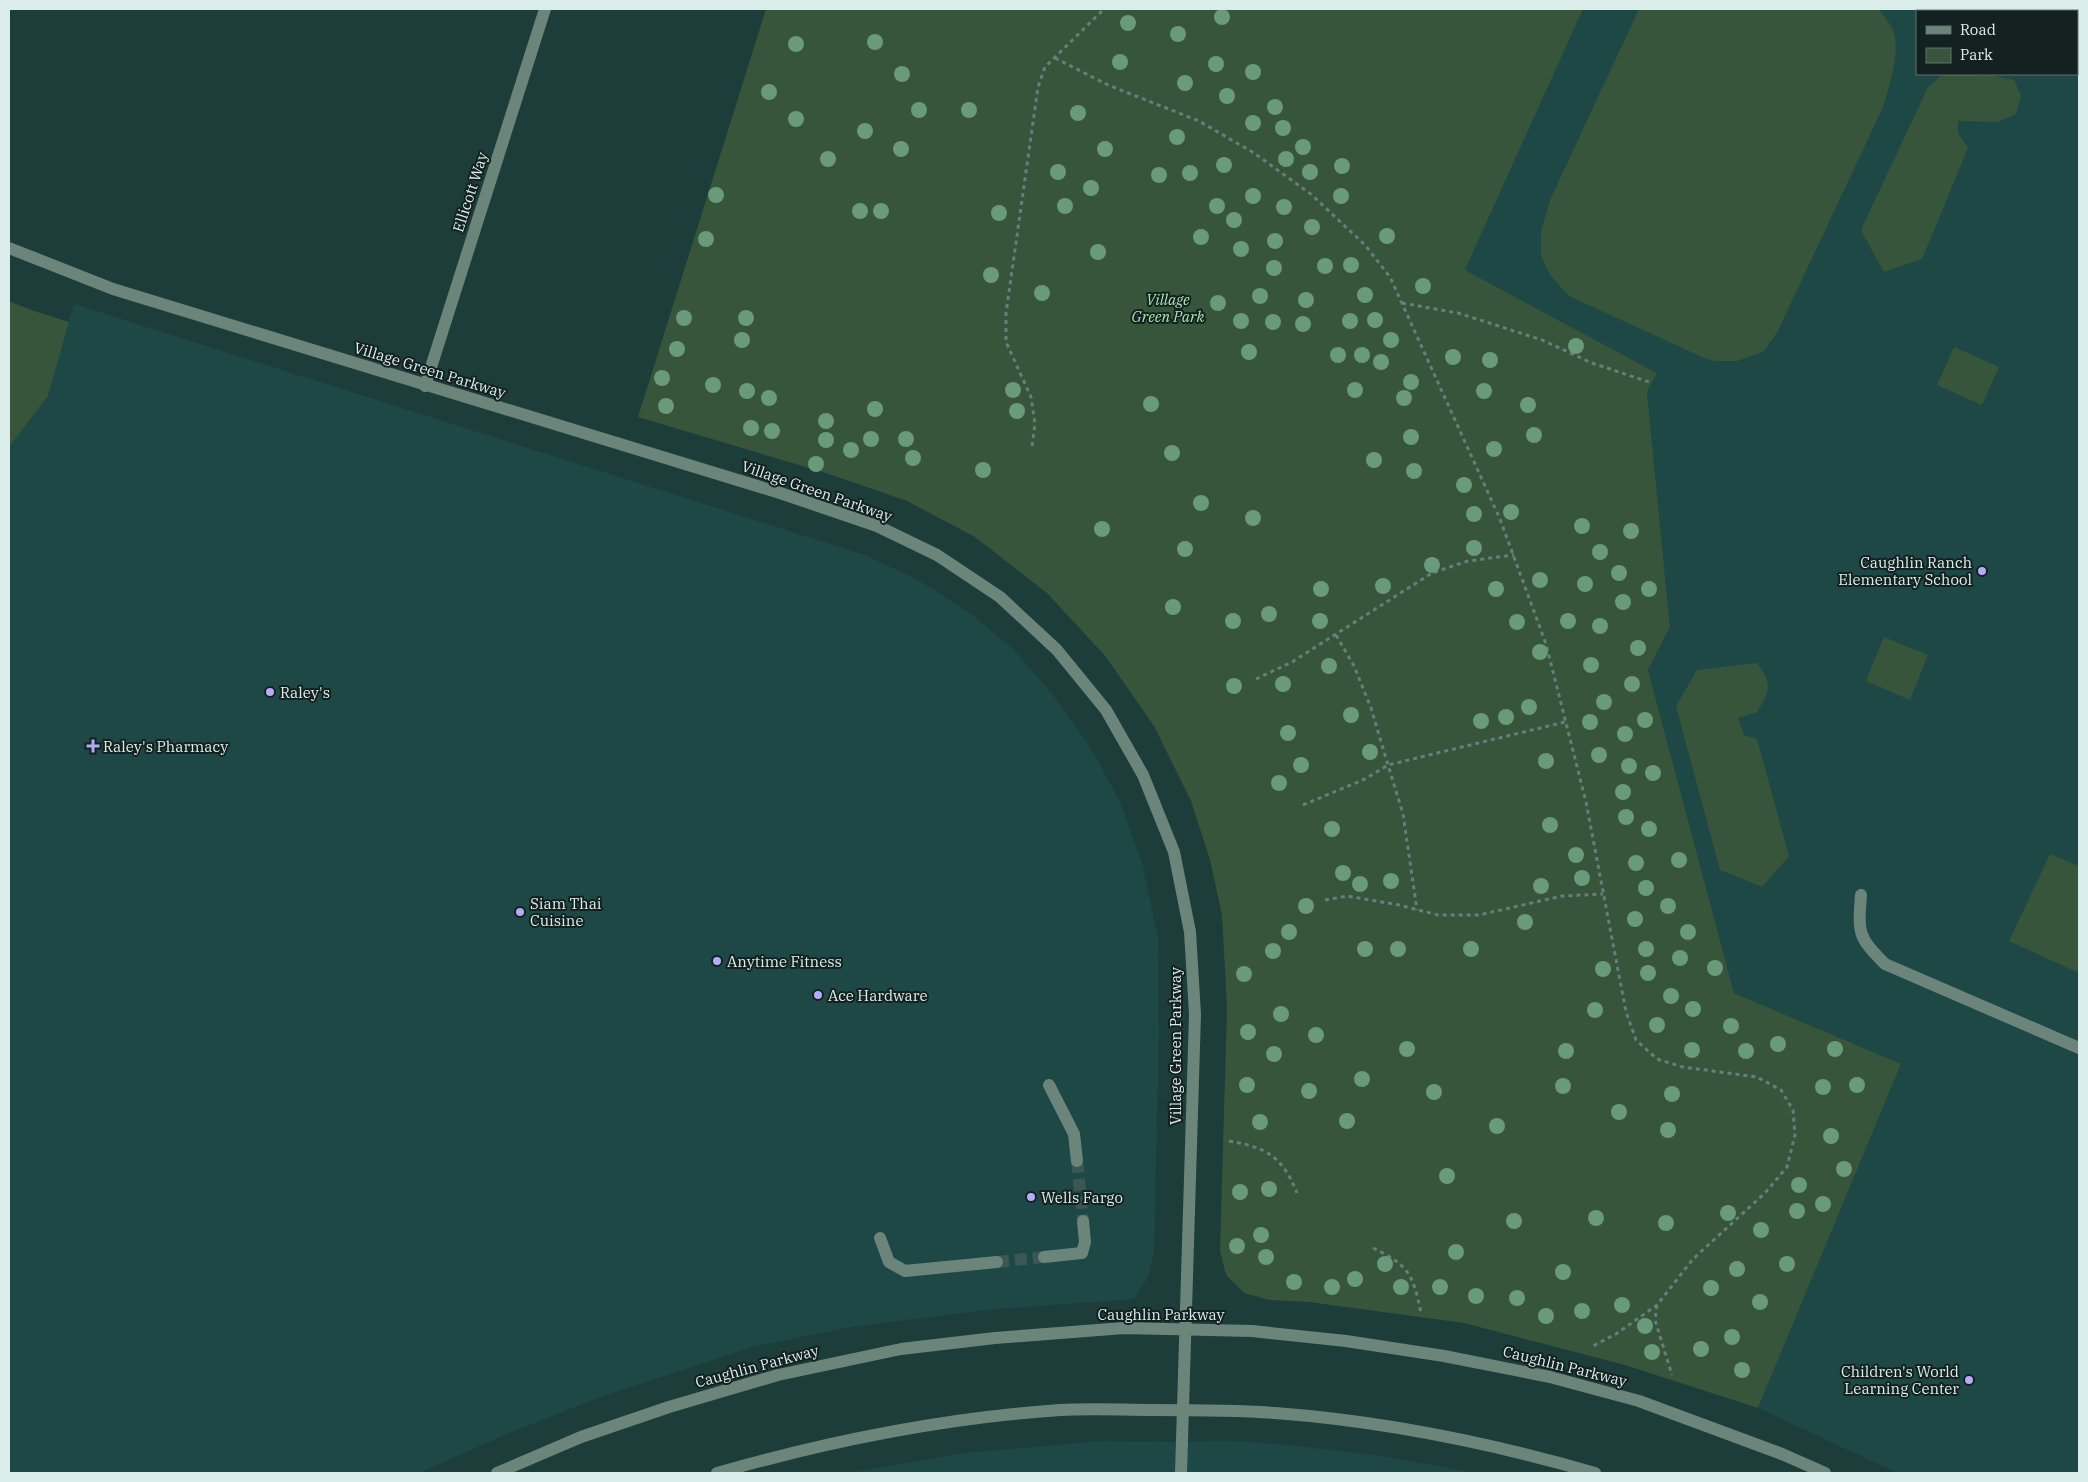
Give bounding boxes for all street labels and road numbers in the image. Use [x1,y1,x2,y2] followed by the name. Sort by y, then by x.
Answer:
[448,150,492,234] street label: Ellicott Way
[352,338,508,402] street label: Village Green Parkway
[739,456,895,526] street label: Village Green Parkway
[1166,967,1185,1125] street label: Village Green Parkway
[1097,1305,1225,1324] street label: Caughlin Parkway
[693,1340,821,1392] street label: Caughlin Parkway
[1501,1341,1629,1391] street label: Caughlin Parkway

